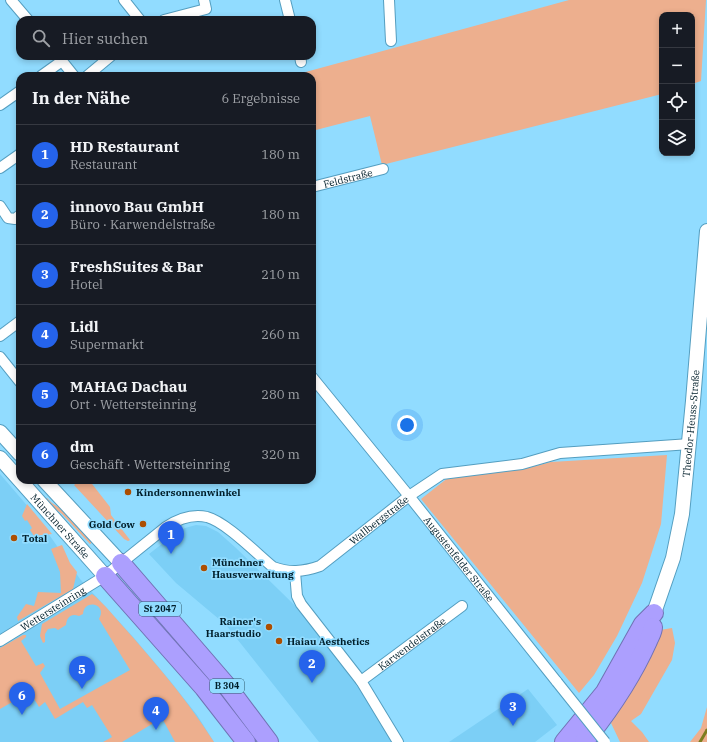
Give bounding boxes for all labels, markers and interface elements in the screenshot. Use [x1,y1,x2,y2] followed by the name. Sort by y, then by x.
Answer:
[659,12,695,156] map controls
[659,12,695,48] button: +
[16,16,316,60] search box
[30,27,52,49] icon: search
[62,29,148,48] text: Hier suchen
[659,48,695,84] button: −
[659,84,695,120] button: locate
[32,87,130,109] text: In der Nähe
[221,90,300,107] text: 6 Ergebnisse
[659,120,695,156] button: layers
[70,137,179,156] text: HD Restaurant
[41,146,49,163] text: 1
[261,146,300,163] text: 180 m
[70,156,137,173] text: Restaurant
[322,166,374,191] street label: Feldstraße
[70,197,204,216] text: innovo Bau GmbH
[41,206,49,223] text: 2
[261,206,300,223] text: 180 m
[70,216,215,233] text: Büro · Karwendelstraße
[70,257,203,276] text: FreshSuites & Bar
[41,266,49,283] text: 3
[261,266,300,283] text: 210 m
[70,276,103,293] text: Hotel
[70,317,99,336] text: Lidl
[41,326,49,343] text: 4
[261,326,300,343] text: 260 m
[70,336,144,353] text: Supermarkt
[680,369,703,478] street label: Theodor-Heuss-Straße
[70,377,187,396] text: MAHAG Dachau
[41,386,49,403] text: 5
[261,386,300,403] text: 280 m
[70,396,196,413] text: Ort · Wettersteinring
[397,415,417,435] your location
[70,437,94,456] text: dm
[41,446,49,463] text: 6
[261,446,300,463] text: 320 m
[70,456,230,473] text: Geschäft · Wettersteinring
[136,486,240,499] place label: Kindersonnenwinkel
[123,487,133,497] marker: Kindersonnenwinkel
[28,491,92,561] street label: Münchner Straße
[347,493,411,548] street label: Wallbergstraße
[421,514,497,605] street label: Augustenfelder Straße
[89,518,135,531] place label: Gold Cow
[138,519,148,529] marker: Gold Cow
[158,521,184,554] pin: 1
[22,532,47,545] place label: Total
[9,533,19,543] marker: Total
[212,556,294,581] place label: Münchner Hausverwaltung
[199,563,209,573] marker: Münchner Hausverwaltung
[18,583,88,634] street label: Wettersteinring
[139,602,181,616] road number: St 2047
[375,614,448,673] street label: Karwendelstraße
[206,615,261,640] place label: Rainer's Haarstudio
[264,622,274,632] marker: Rainer's Haarstudio
[287,635,370,648] place label: Haiau Aesthetics
[274,636,284,646] marker: Haiau Aesthetics
[299,650,325,683] pin: 2
[69,656,95,689] pin: 5
[210,679,244,693] road number: B 304
[9,682,35,715] pin: 6
[500,693,526,726] pin: 3
[143,697,169,730] pin: 4

